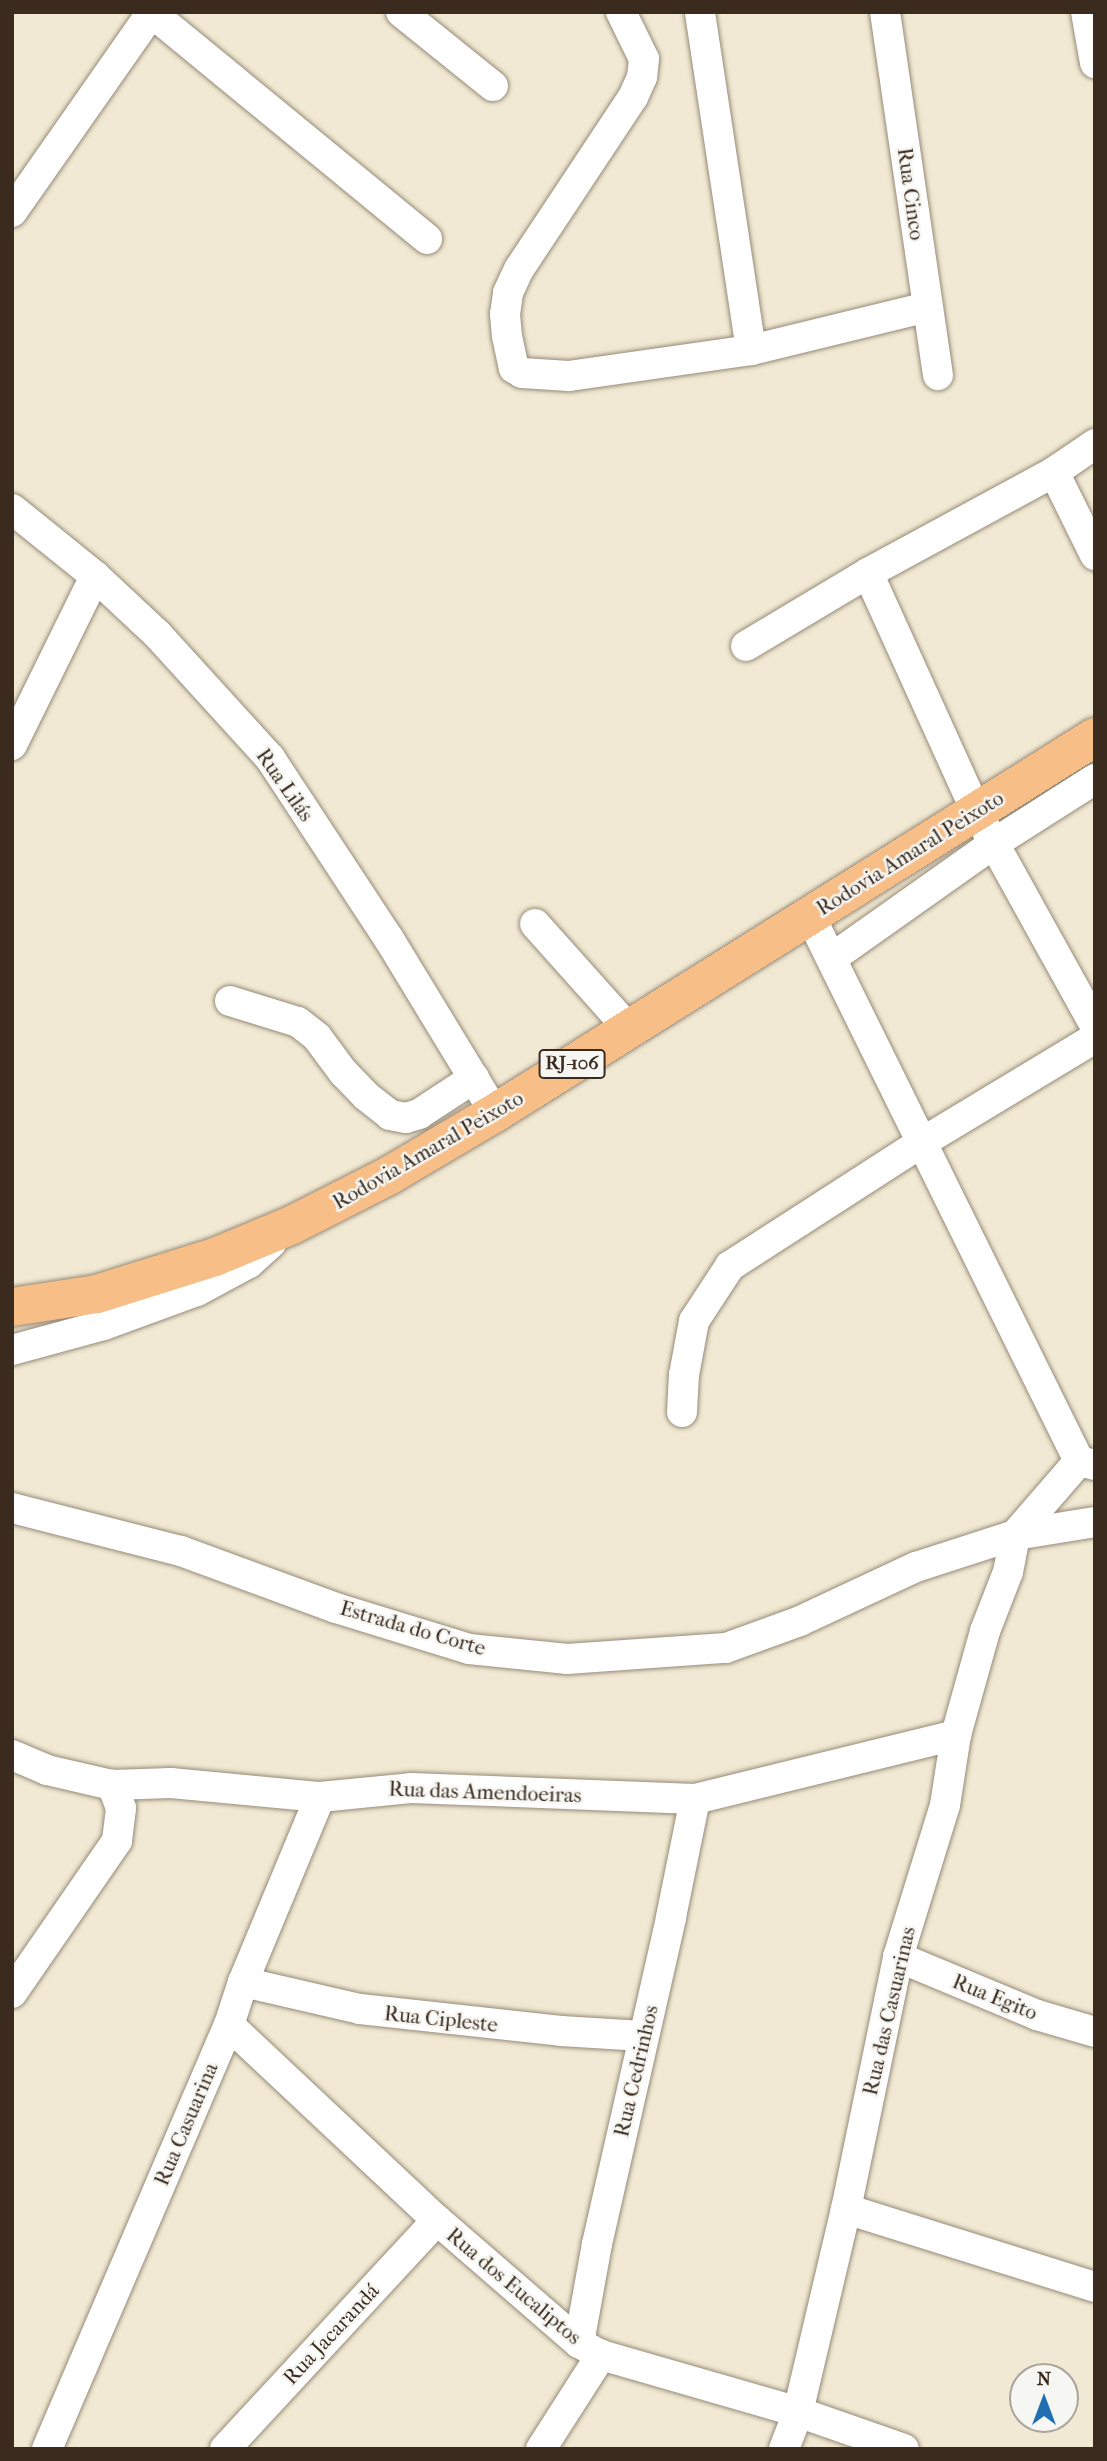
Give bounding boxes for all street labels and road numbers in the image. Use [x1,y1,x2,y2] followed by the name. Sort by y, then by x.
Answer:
[892,146,930,242] street label: Rua Cinco
[251,744,319,826] street label: Rua Lilás
[812,785,1008,921] street label: Rodovia Amaral Peixoto
[537,1048,607,1080] road number: RJ-106
[328,1085,528,1215] street label: Rodovia Amaral Peixoto
[337,1595,489,1661] street label: Estrada do Corte
[388,1776,582,1808] street label: Rua das Amendoeiras
[857,1924,921,2098] street label: Rua das Casuarinas
[949,1969,1041,2025] street label: Rua Egito
[383,2001,499,2037] street label: Rua Cipleste
[609,2003,663,2139] street label: Rua Cedrinhos
[149,2059,223,2189] street label: Rua Casuarina
[441,2222,587,2350] street label: Rua dos Eucaliptos
[278,2278,384,2390] street label: Rua Jacarandá

